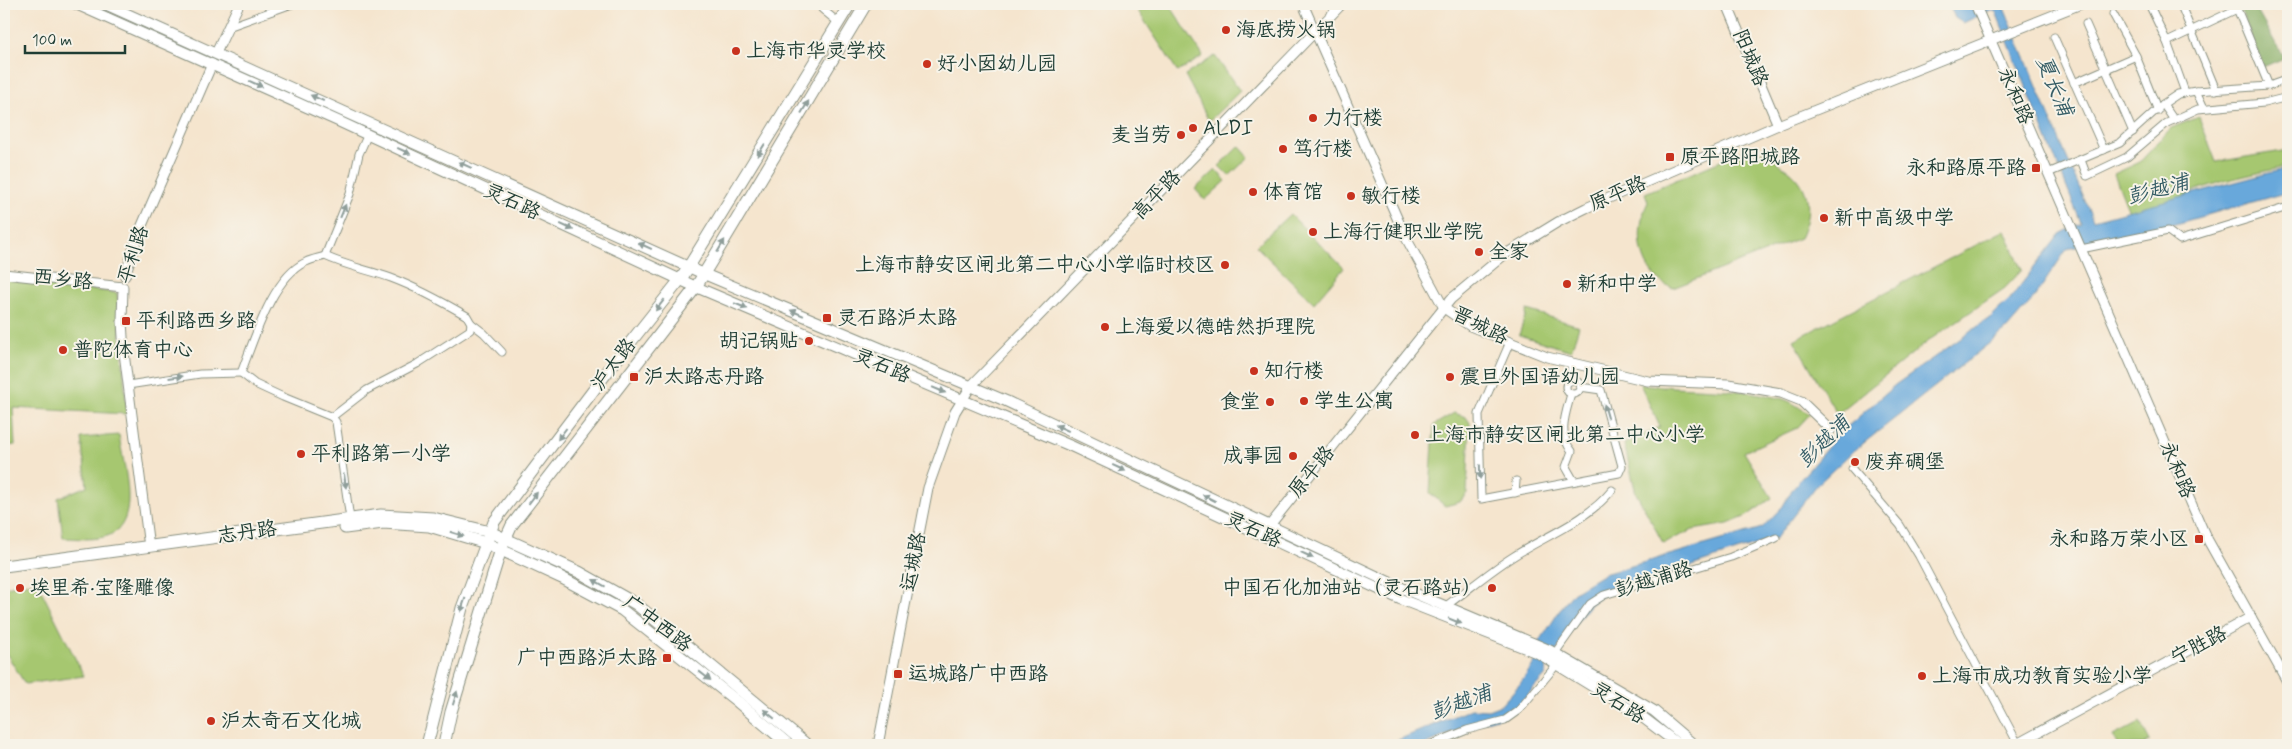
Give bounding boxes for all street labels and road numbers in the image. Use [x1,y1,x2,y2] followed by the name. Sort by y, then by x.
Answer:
[1726,25,1775,92] street label: 阳城路
[1991,63,2040,130] street label: 永和路
[1126,163,1188,226] street label: 高平路
[1585,169,1652,218] street label: 原平路
[479,177,546,227] street label: 灵石路
[112,221,156,288] street label: 平利路
[32,263,95,297] street label: 西乡路
[1447,300,1514,352] street label: 晋城路
[585,332,643,397] street label: 沪太路
[849,342,916,391] street label: 灵石路
[2153,437,2202,504] street label: 永和路
[1283,439,1342,504] street label: 原平路
[1220,505,1287,555] street label: 灵石路
[215,515,280,551] street label: 志丹路
[895,529,933,594] street label: 运城路
[1612,555,1697,605] street label: 彭越浦路
[617,589,698,659] street label: 广中西路
[2166,620,2233,672] street label: 宁胜路
[1585,675,1651,731] street label: 灵石路

